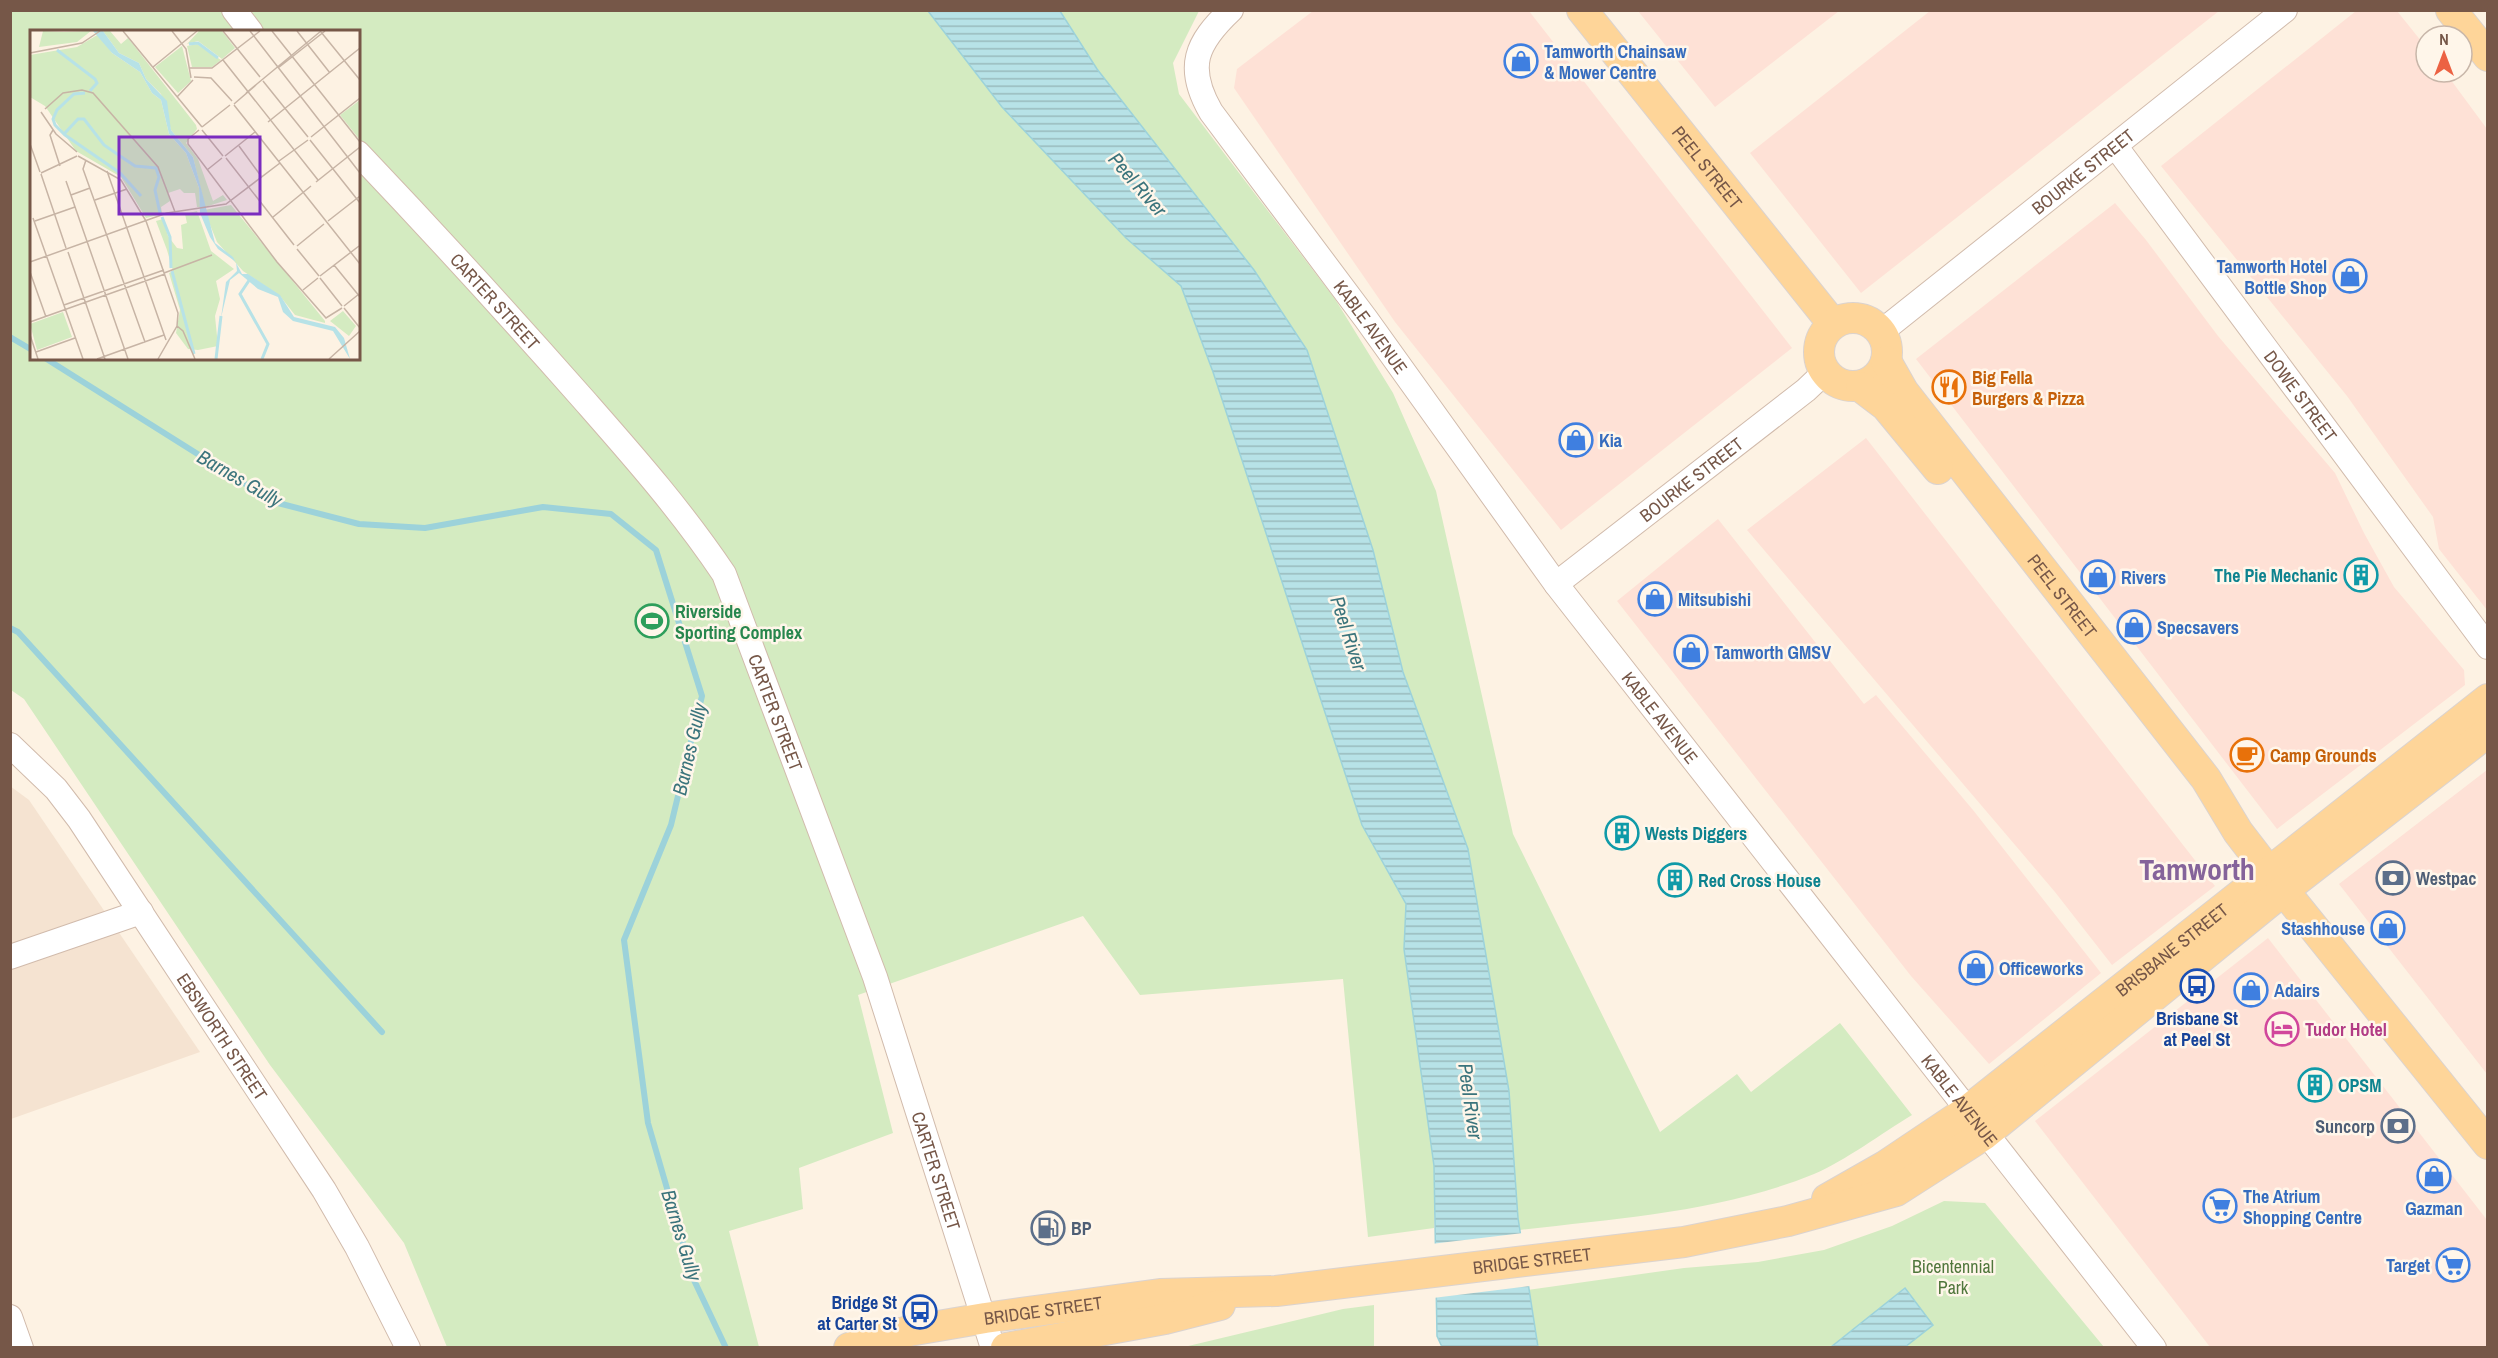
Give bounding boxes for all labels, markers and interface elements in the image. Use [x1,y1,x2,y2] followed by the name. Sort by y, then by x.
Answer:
[2414,24,2474,84] north arrow
[2439,28,2449,50] text: N
[30,30,360,360] inset map
[1544,39,1687,85] place label: Tamworth Chainsaw & Mower Centre
[1503,43,1539,79] shop icon: Tamworth Chainsaw & Mower Centre
[1667,120,1748,214] street label: PEEL STREET
[2026,123,2139,220] street label: BOURKE STREET
[1103,146,1174,222] water label: Peel River
[445,247,546,355] street label: CARTER STREET
[2217,254,2327,300] place label: Tamworth Hotel Bottle Shop
[2332,258,2368,294] shop icon: Tamworth Hotel Bottle Shop
[1328,275,1414,379] street label: KABLE AVENUE
[2259,345,2343,447] street label: DOWE STREET
[1972,365,2085,411] place label: Big Fella Burgers & Pizza
[1931,369,1967,405] restaurant icon: Big Fella Burgers & Pizza
[1558,422,1594,458] shop icon: Kia
[1599,428,1623,453] place label: Kia
[1634,431,1748,527] street label: BOURKE STREET
[193,443,288,514] water label: Barnes Gully
[2022,549,2103,643] street label: PEEL STREET
[2343,557,2379,593] building icon: The Pie Mechanic
[2080,559,2116,595] shop icon: Rivers
[2214,563,2338,588] place label: The Pie Mechanic
[2121,565,2166,590] place label: Rivers
[1637,581,1673,617] shop icon: Mitsubishi
[1678,587,1751,612] place label: Mitsubishi
[1324,592,1374,674] water label: Peel River
[675,599,803,645] place label: Riverside Sporting Complex
[634,603,670,639] sports icon: Riverside Sporting Complex
[2116,609,2152,645] shop icon: Specsavers
[2157,615,2239,640] place label: Specsavers
[1673,634,1709,670] shop icon: Tamworth GMSV
[1714,640,1831,665] place label: Tamworth GMSV
[743,650,809,774] street label: CARTER STREET
[1616,666,1704,769] street label: KABLE AVENUE
[665,699,713,798] water label: Barnes Gully
[2229,737,2265,773] cafe icon: Camp Grounds
[2270,743,2377,768] place label: Camp Grounds
[1604,815,1640,851] building icon: Wests Diggers
[1645,821,1747,846] place label: Wests Diggers
[2139,849,2255,889] district label: Tamworth
[2375,860,2411,896] bank icon: Westpac
[1657,862,1693,898] building icon: Red Cross House
[2416,866,2476,891] place label: Westpac
[1698,868,1821,893] place label: Red Cross House
[2110,897,2233,1002] street label: BRISBANE STREET
[2370,910,2406,946] shop icon: Stashhouse
[2281,916,2365,941] place label: Stashhouse
[1958,950,1994,986] shop icon: Officeworks
[1999,956,2084,981] place label: Officeworks
[172,968,274,1105] street label: EBSWORTH STREET
[2179,968,2215,1004] bus stop icon: Brisbane St at Peel St
[2233,972,2269,1008] shop icon: Adairs
[2274,978,2320,1003] place label: Adairs
[2156,1006,2238,1052] place label: Brisbane St at Peel St
[2264,1011,2300,1047] hotel icon: Tudor Hotel
[2305,1017,2387,1042] place label: Tudor Hotel
[1916,1049,2004,1151] street label: KABLE AVENUE
[1452,1061,1490,1141] water label: Peel River
[2297,1067,2333,1103] building icon: OPSM
[2338,1073,2381,1098] place label: OPSM
[906,1108,967,1233] street label: CARTER STREET
[2380,1108,2416,1144] bank icon: Suncorp
[2315,1114,2375,1139] place label: Suncorp
[2416,1158,2452,1194] shop icon: Gazman
[2243,1184,2362,1230] place label: The Atrium Shopping Centre
[655,1186,709,1285] water label: Barnes Gully
[2202,1188,2238,1224] supermarket icon: The Atrium Shopping Centre
[2405,1196,2463,1221] place label: Gazman
[1030,1210,1066,1246] fuel station icon: BP
[1071,1216,1092,1241] place label: BP
[1471,1241,1593,1280] street label: BRIDGE STREET
[2435,1247,2471,1283] supermarket icon: Target
[2386,1253,2430,1278] place label: Target
[1912,1254,1994,1300] park label: Bicentennial Park
[817,1290,897,1336] place label: Bridge St at Carter St
[982,1290,1104,1331] street label: BRIDGE STREET
[902,1294,938,1330] bus stop icon: Bridge St at Carter St

